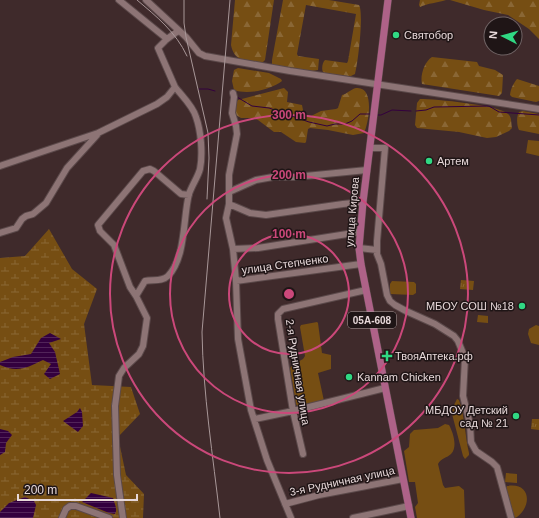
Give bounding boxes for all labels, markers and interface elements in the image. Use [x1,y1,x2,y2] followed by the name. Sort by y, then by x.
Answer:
[483,16,523,56] north arrow
[404,29,453,41] place label: Святобор
[391,30,401,40] marker: Святобор
[487,30,499,40] text: N
[272,108,306,122] text: 300 m
[437,155,469,167] place label: Артем
[424,156,434,166] marker: Артем
[272,168,306,182] text: 200 m
[343,176,361,247] street label: улица Кирова
[272,227,306,241] text: 100 m
[241,252,329,276] street label: улица Степченко
[282,287,296,301] centre of rings
[426,300,514,312] place label: МБОУ СОШ №18
[517,301,527,311] marker: МБОУ СОШ №18
[348,312,396,328] road number: 05А-608
[284,318,312,427] street label: 2-я Рудничная улица
[395,350,473,362] place label: ТвояАптека.рф
[382,351,392,361] marker: ТвояАптека.рф
[357,371,441,383] place label: Kannam Chicken
[344,372,354,382] marker: Kannam Chicken
[425,404,508,429] place label: МБДОУ Детский сад № 21
[511,411,521,421] marker: МБДОУ Детский сад № 21
[288,464,396,498] street label: 3-я Рудничная улица
[18,476,137,502] scale bar
[24,483,57,497] text: 200 m

